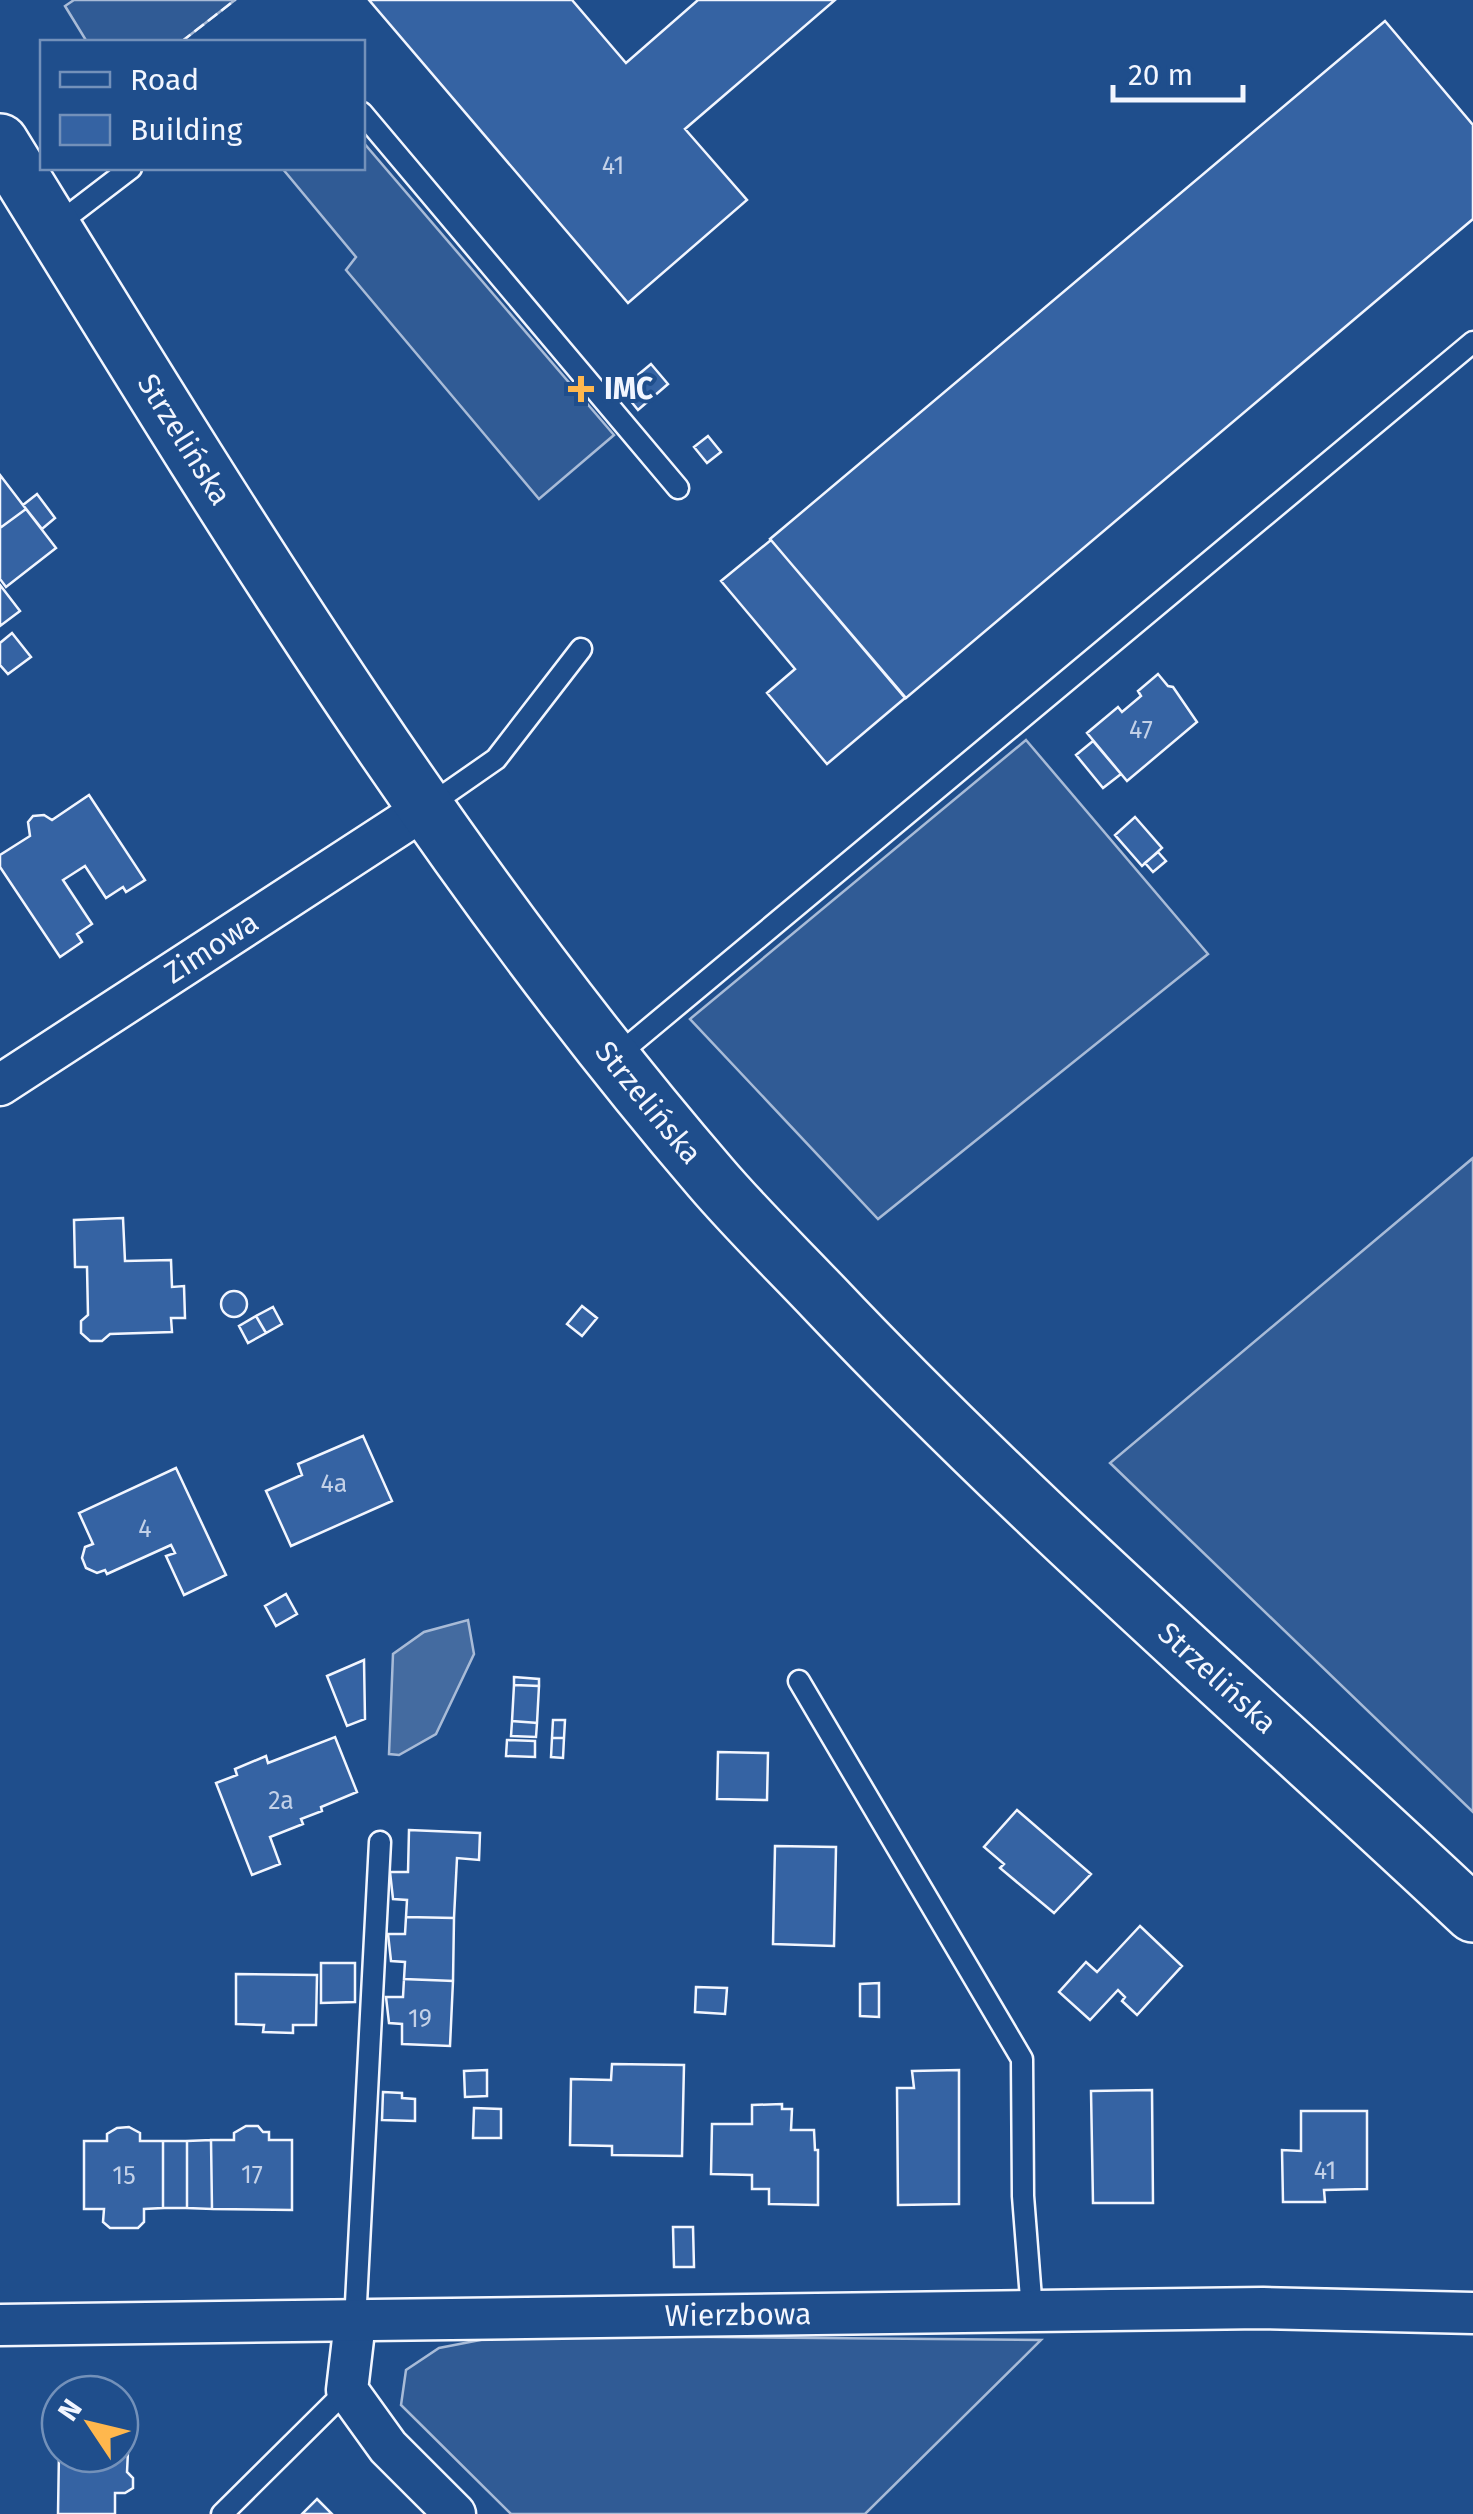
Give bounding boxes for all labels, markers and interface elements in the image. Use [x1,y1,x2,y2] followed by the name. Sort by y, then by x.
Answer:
[40,40,365,170] legend
[1113,40,1243,102] scale bar
[1128,57,1193,93] text: 20 m
[130,62,199,98] text: Road
[130,112,243,148] text: Building
[602,151,624,181] house number: 41
[130,367,239,512] street label: Strzelińska
[604,371,654,407] place label: IMC
[568,376,594,402] marker: IMC
[1129,715,1153,745] house number: 47
[157,904,265,991] street label: Zimowa
[588,1034,709,1171] street label: Strzelińska
[321,1469,347,1499] house number: 4a
[138,1514,152,1544] house number: 4
[1151,1615,1284,1742] street label: Strzelińska
[268,1786,294,1816] house number: 2a
[408,2004,432,2034] house number: 19
[1314,2156,1336,2186] house number: 41
[241,2160,263,2190] house number: 17
[112,2161,136,2191] house number: 15
[664,2296,812,2334] street label: Wierzbowa
[40,2374,140,2474] north arrow
[51,2393,89,2427] text: N

